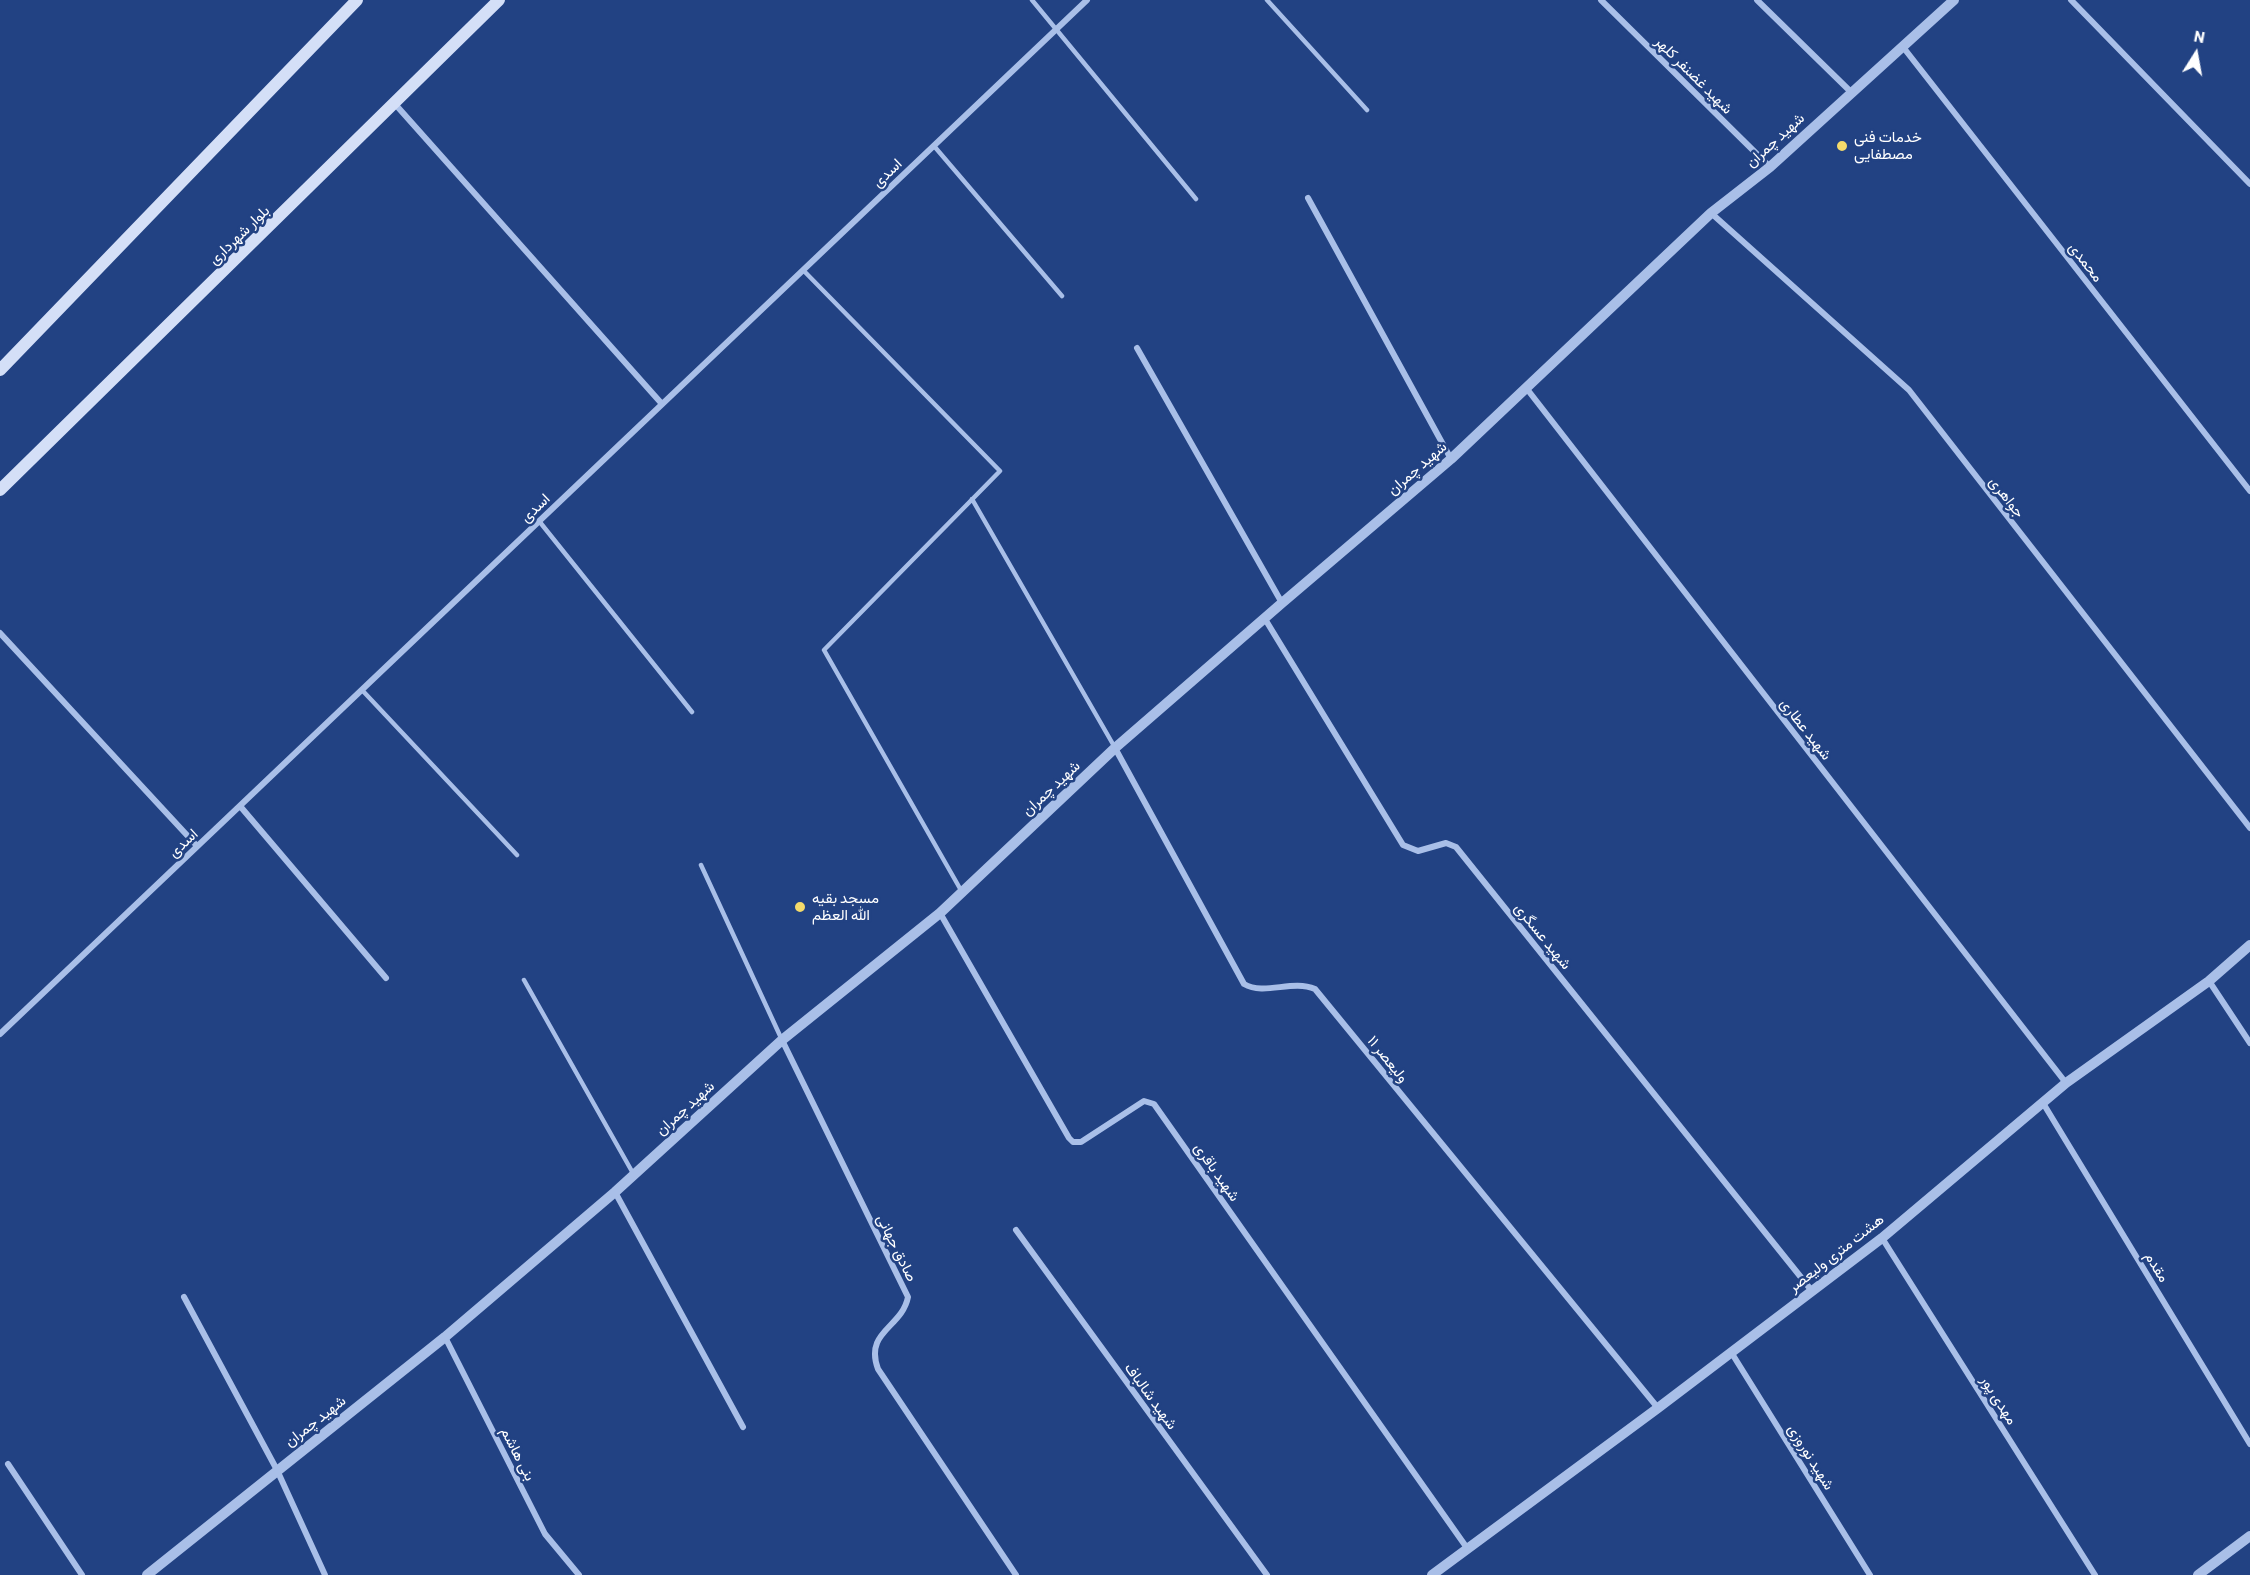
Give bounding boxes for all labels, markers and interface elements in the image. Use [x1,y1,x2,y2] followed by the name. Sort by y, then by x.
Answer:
[2166,24,2226,84] north arrow
[2192,25,2207,46] text: N
[1651,32,1737,118] street label: شهید غضنفر کلهر
[1742,109,1808,171] street label: شهید چمران
[1854,128,1922,163] place label: خدمات فنی مصطفایی
[1835,139,1849,153] marker: خدمات فنی مصطفایی
[869,155,905,191] street label: اسدی
[205,202,273,268] street label: بلوار شهرداری
[2065,239,2107,285] street label: محمدی
[1384,437,1450,499] street label: شهید چمران
[1985,473,2029,521] street label: جواهری
[517,490,553,526] street label: اسدی
[1776,695,1836,763] street label: شهید عطاری
[1018,757,1084,819] street label: شهید چمران
[164,825,202,861] street label: اسدی
[812,889,879,924] place label: مسجد بقیه الله العظم
[1511,899,1575,973] street label: شهید عسگری
[793,900,807,914] marker: مسجد بقیه الله العظم
[1364,1032,1412,1086] street label: ولیعصر ۱۱
[652,1077,718,1139] street label: شهید چمران
[1190,1139,1244,1205] street label: شهید باقری
[1785,1210,1887,1296] street label: هشت متری ولیعصر
[873,1211,921,1285] street label: صادق جهانی
[2141,1248,2173,1286] street label: مقدم
[1121,1359,1181,1433] street label: شهید شالباف
[1977,1372,2021,1428] street label: مهدی پور
[281,1392,349,1450] street label: شهید چمران
[1784,1421,1838,1493] street label: شهید نوروزی
[497,1424,539,1484] street label: بنی هاشم

